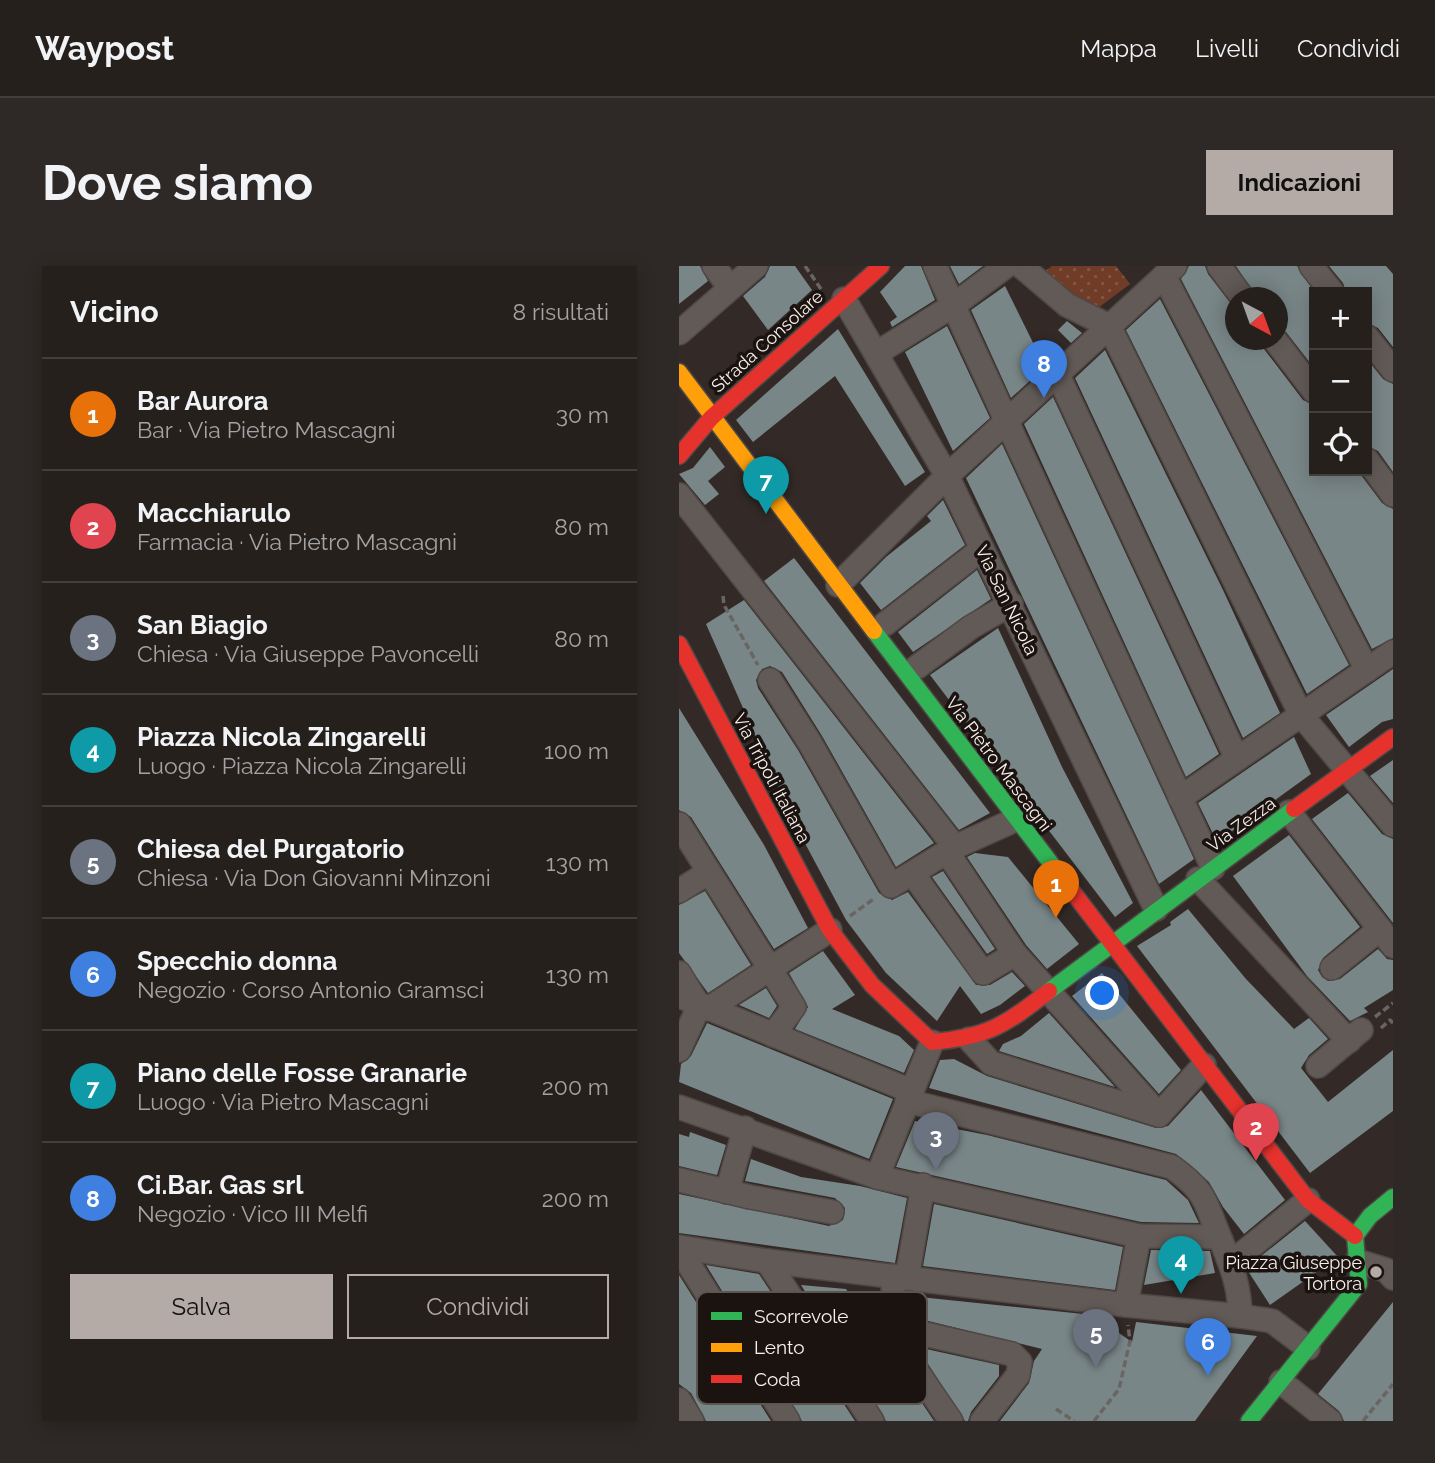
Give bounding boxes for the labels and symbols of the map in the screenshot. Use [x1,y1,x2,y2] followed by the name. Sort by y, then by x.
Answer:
[707,285,827,397] street label: Strada Consolare
[1225,287,1288,350] north arrow
[1021,340,1067,398] pin: 8
[743,456,789,514] pin: 7
[971,542,1043,658] street label: Via San Nicola
[942,693,1056,835] street label: Via Pietro Mascagni
[729,709,815,847] street label: Via Tripoli Italiana
[1203,792,1279,856] street label: Via Zezza
[1033,860,1079,918] pin: 1
[1085,976,1119,1010] your location
[1233,1103,1279,1161] pin: 2
[913,1112,959,1170] pin: 3
[1158,1236,1204,1294] pin: 4
[1225,1252,1362,1294] place label: Piazza Giuseppe Tortora
[1368,1264,1384,1280] marker: Piazza Giuseppe Tortora
[697,1292,927,1404] legend
[754,1305,849,1327] text: Scorrevole
[1073,1309,1119,1367] pin: 5
[1185,1318,1231,1376] pin: 6
[754,1336,805,1358] text: Lento
[754,1368,801,1390] text: Coda

